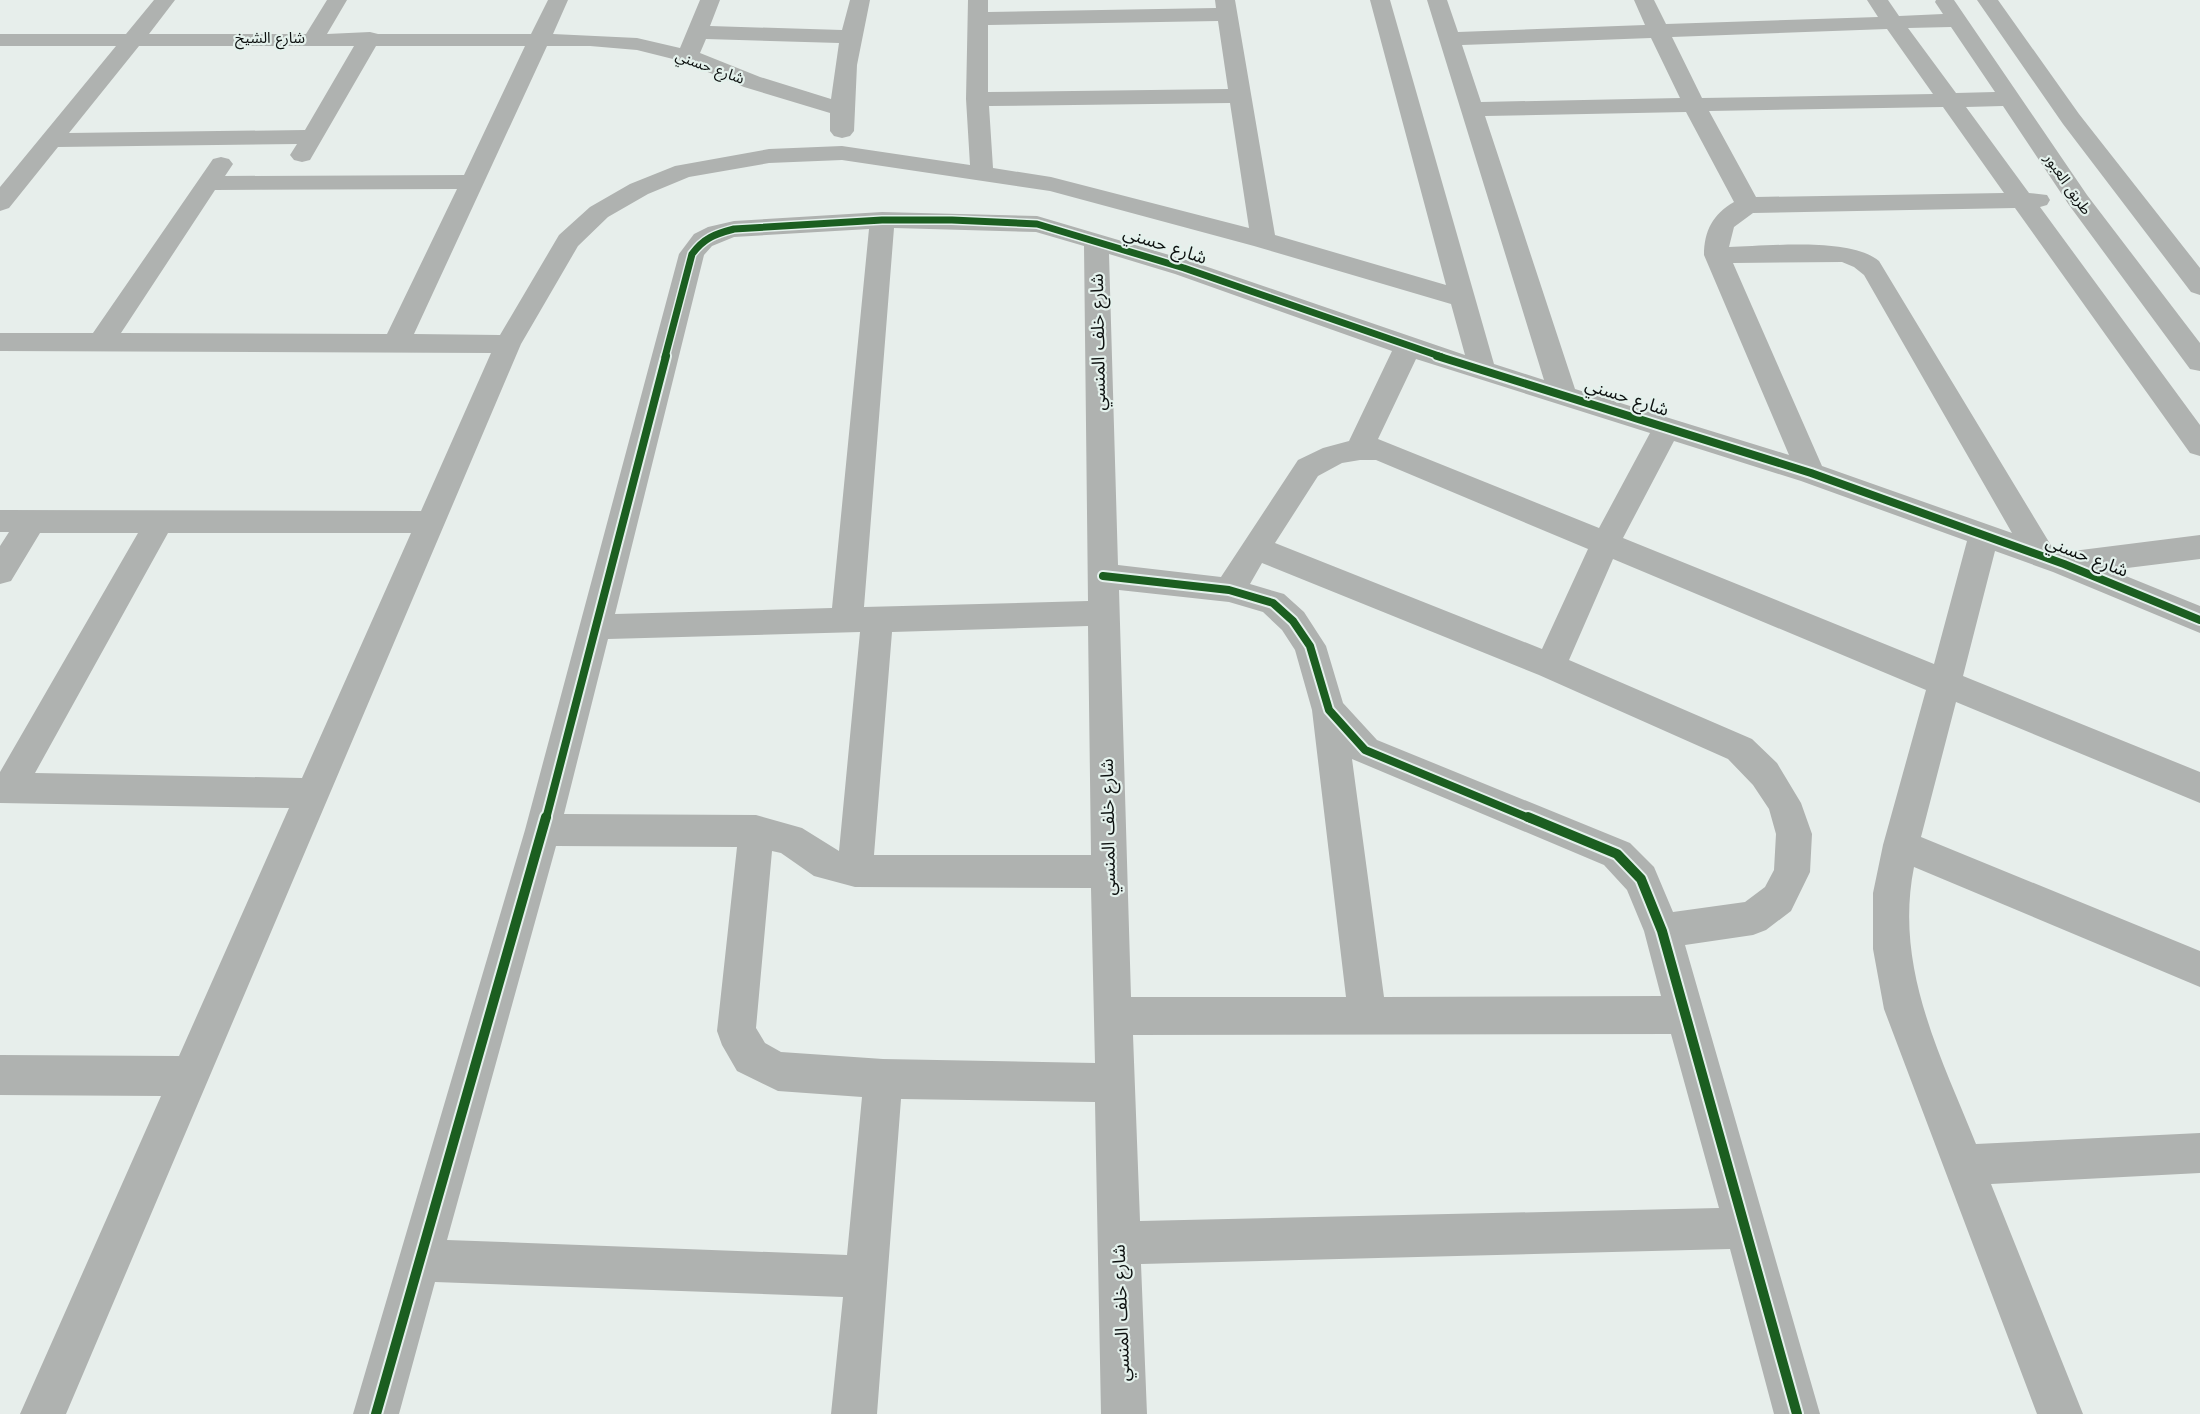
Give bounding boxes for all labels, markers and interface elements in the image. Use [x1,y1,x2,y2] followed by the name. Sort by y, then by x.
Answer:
[235,29,305,50] street label: شارع الشيخ
[672,46,747,91] street label: شارع حسني
[2039,149,2096,219] street label: طريق العبور
[1120,221,1210,272] street label: شارع حسني
[1086,273,1113,411] street label: شارع خلف المنسي
[1582,373,1672,424] street label: شارع حسني
[2042,530,2131,585] street label: شارع حسني
[1096,758,1123,896] street label: شارع خلف المنسي
[1108,1244,1137,1382] street label: شارع خلف المنسي

